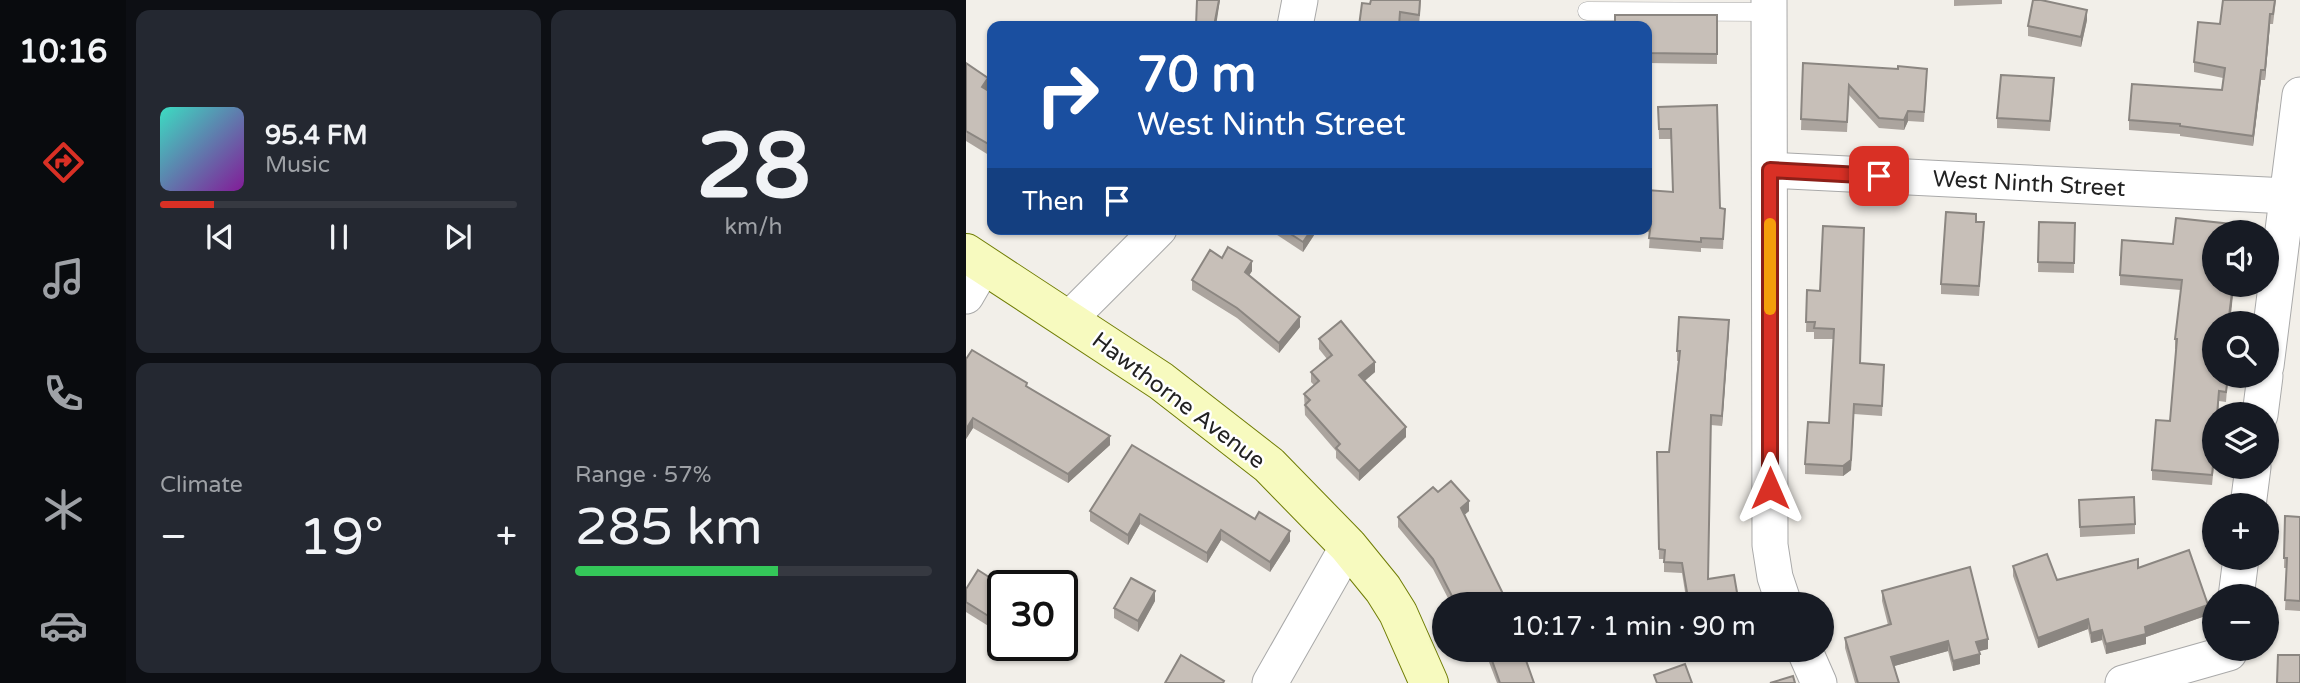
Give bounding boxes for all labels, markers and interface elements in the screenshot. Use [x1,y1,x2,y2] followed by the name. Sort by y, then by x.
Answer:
[19,33,107,71] text: 10:16
[1137,46,1256,105] text: 70 m
[1022,49,1113,140] icon: right
[1137,106,1406,144] text: West Ninth Street
[696,112,811,222] text: 28
[265,120,368,151] text: 95.4 FM
[39,138,88,187] icon: directions
[1849,146,1909,206] pin
[265,151,330,179] text: Music
[1860,157,1898,195] icon: arrive
[1932,165,2126,203] street label: West Ninth Street
[1098,182,1136,220] icon: arrive
[1022,186,1084,217] text: Then
[725,213,782,241] text: km/h
[201,218,239,256] icon: previous
[320,218,358,256] icon: pause
[439,218,477,256] icon: next
[2202,220,2279,661] map controls
[2202,220,2279,297] button: sound
[39,254,88,303] icon: music
[2202,311,2279,388] button: search
[1086,327,1271,475] street label: Hawthorne Avenue
[39,369,88,418] icon: phone
[2202,402,2279,479] button: layers
[1733,451,1807,525] position arrow
[575,461,711,489] text: Range · 57%
[160,471,243,499] text: Climate
[39,485,88,534] icon: climate
[2202,493,2279,570] button: +
[575,496,763,559] text: 285 km
[299,506,384,569] text: 19°
[160,514,187,560] text: −
[496,514,517,560] text: +
[987,570,1078,661] speed limit sign: 30
[2202,584,2279,661] button: −
[39,601,88,650] icon: car
[1510,611,1756,642] text: 10:17 · 1 min · 90 m

